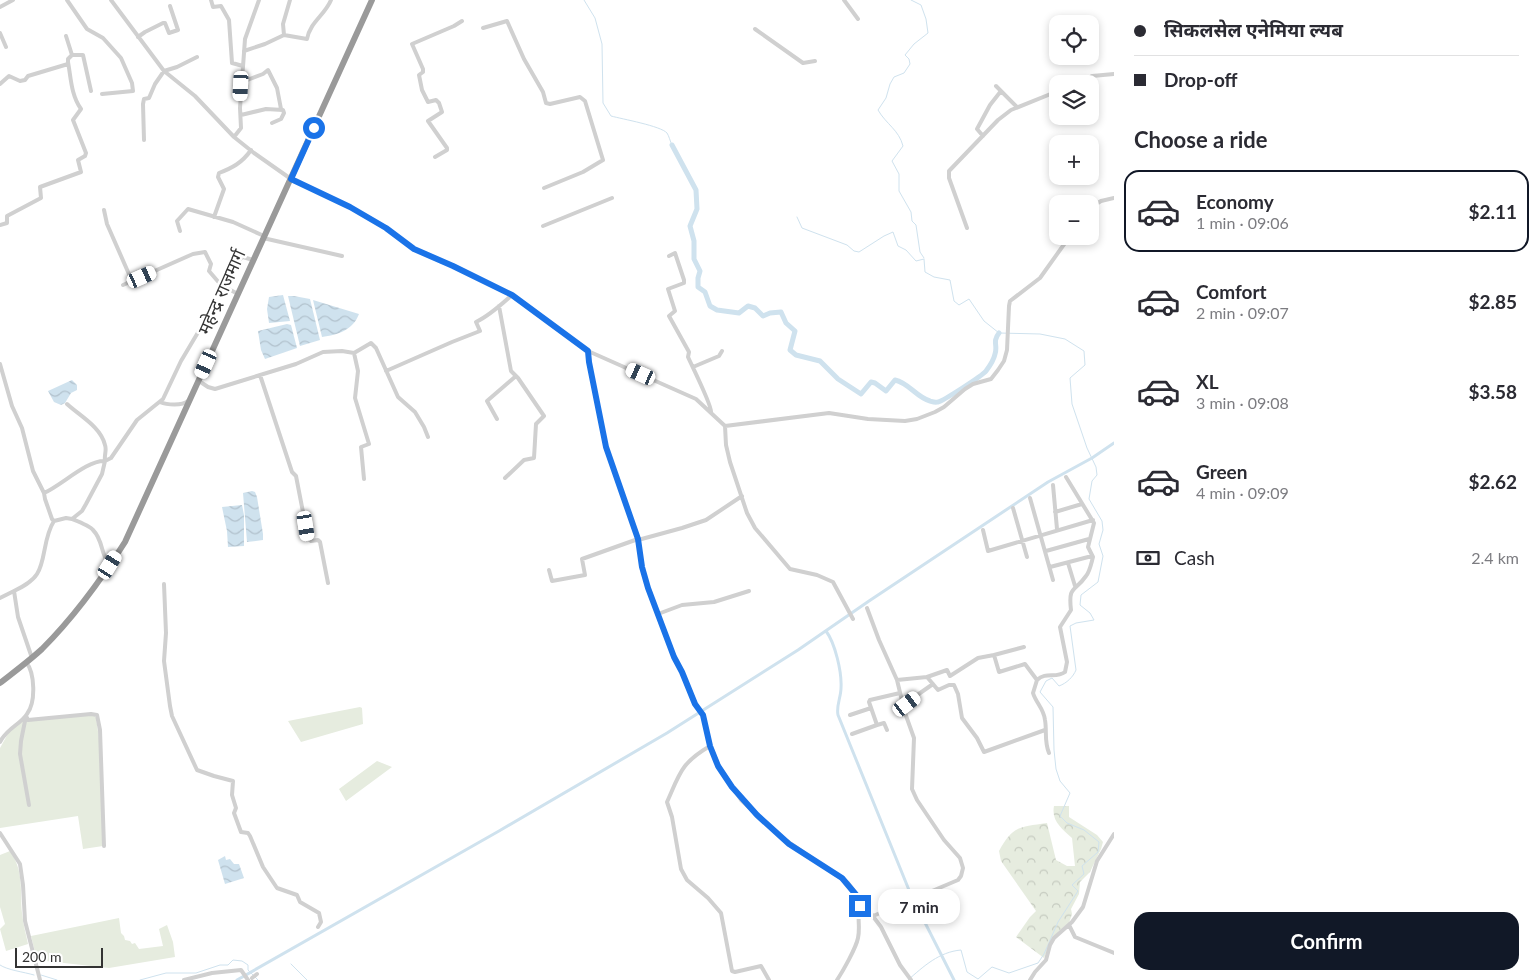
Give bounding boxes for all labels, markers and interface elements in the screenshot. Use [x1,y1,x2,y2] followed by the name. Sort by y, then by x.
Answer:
[1049,15,1099,245] map controls
[1049,15,1099,65] button: locate
[1164,18,1343,41] text: सिकलसेल एनेमिया ल्यब
[1164,68,1238,91] text: Drop-off
[232,71,249,101] car
[1049,75,1099,125] button: layers
[303,117,325,139] route start
[1134,126,1268,153] text: Choose a ride
[1049,135,1099,185] button: +
[1136,189,1181,234] icon: car
[1196,190,1274,213] text: Economy
[1049,195,1099,245] button: −
[1468,200,1517,223] text: $2.11
[1196,213,1289,232] text: 1 min · 09:06
[193,245,250,338] street label: महेन्द्र राजमार्ग
[125,264,158,290] car
[1136,279,1181,324] icon: car
[1196,280,1267,303] text: Comfort
[1468,290,1517,313] text: $2.85
[1196,303,1289,322] text: 2 min · 09:07
[193,347,218,381] car
[624,361,657,387] car
[1136,369,1181,414] icon: car
[1196,370,1219,393] text: XL
[1468,380,1517,403] text: $3.58
[1196,393,1289,412] text: 3 min · 09:08
[1136,459,1181,504] icon: car
[1196,460,1247,483] text: Green
[1468,470,1517,493] text: $2.62
[1196,483,1289,502] text: 4 min · 09:09
[296,510,315,542] car
[1134,544,1162,572] icon: cash
[1174,546,1215,569] text: Cash
[95,548,124,582] car
[1471,548,1519,567] text: 2.4 km
[890,689,923,719] car
[878,888,960,924] callout: 7 min
[849,895,871,917] route end
[899,897,939,916] text: 7 min
[1134,912,1519,970] button: Confirm
[15,945,102,968] scale bar
[22,948,61,965] text: 200 m

